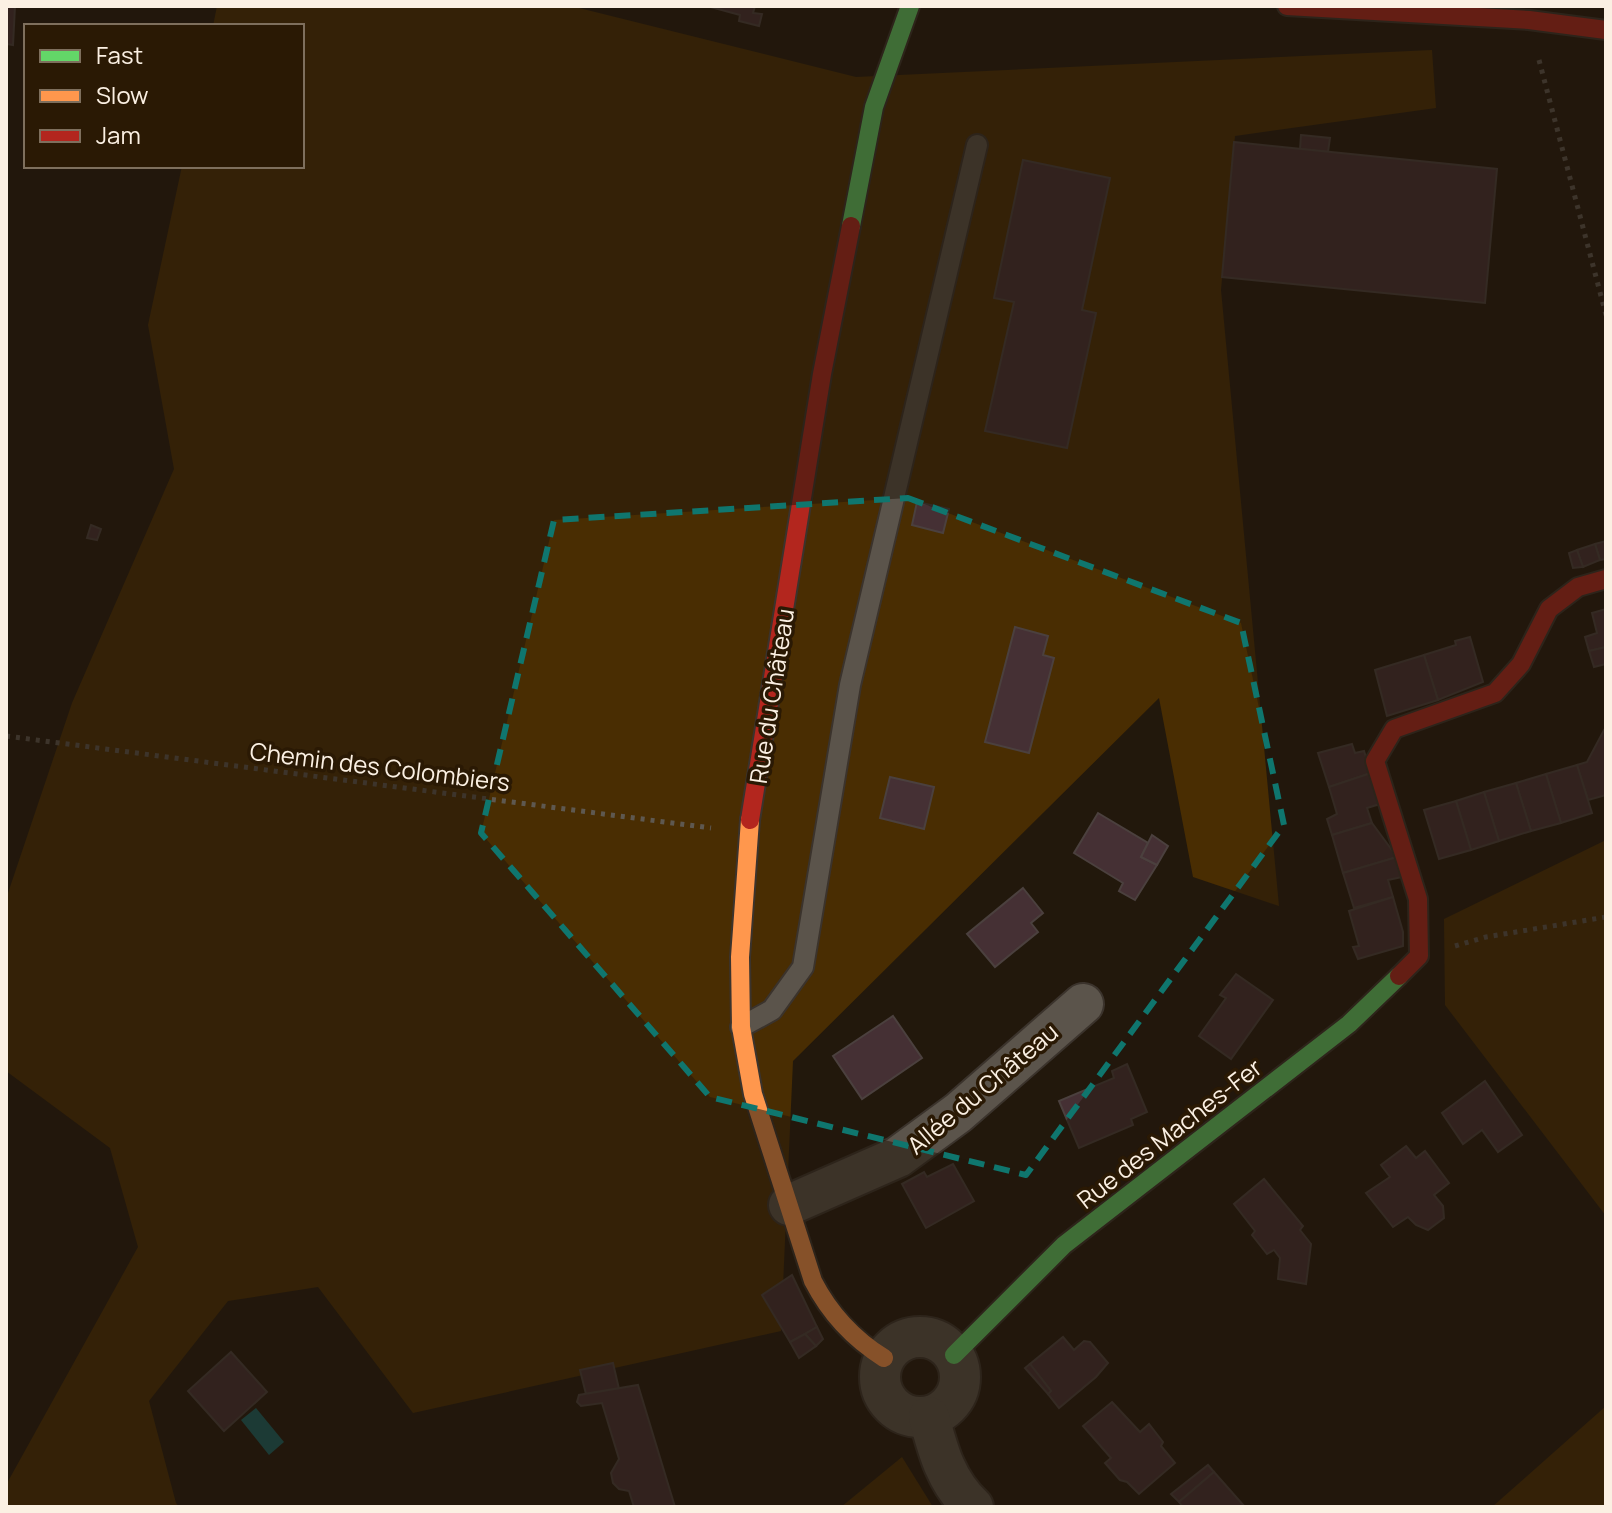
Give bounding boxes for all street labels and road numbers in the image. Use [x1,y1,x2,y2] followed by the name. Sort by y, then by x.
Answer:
[741,606,801,786] street label: Rue du Château
[248,734,512,798] street label: Chemin des Colombiers
[899,1015,1065,1161] street label: Allée du Château
[1070,1050,1268,1216] street label: Rue des Maches-Fer

